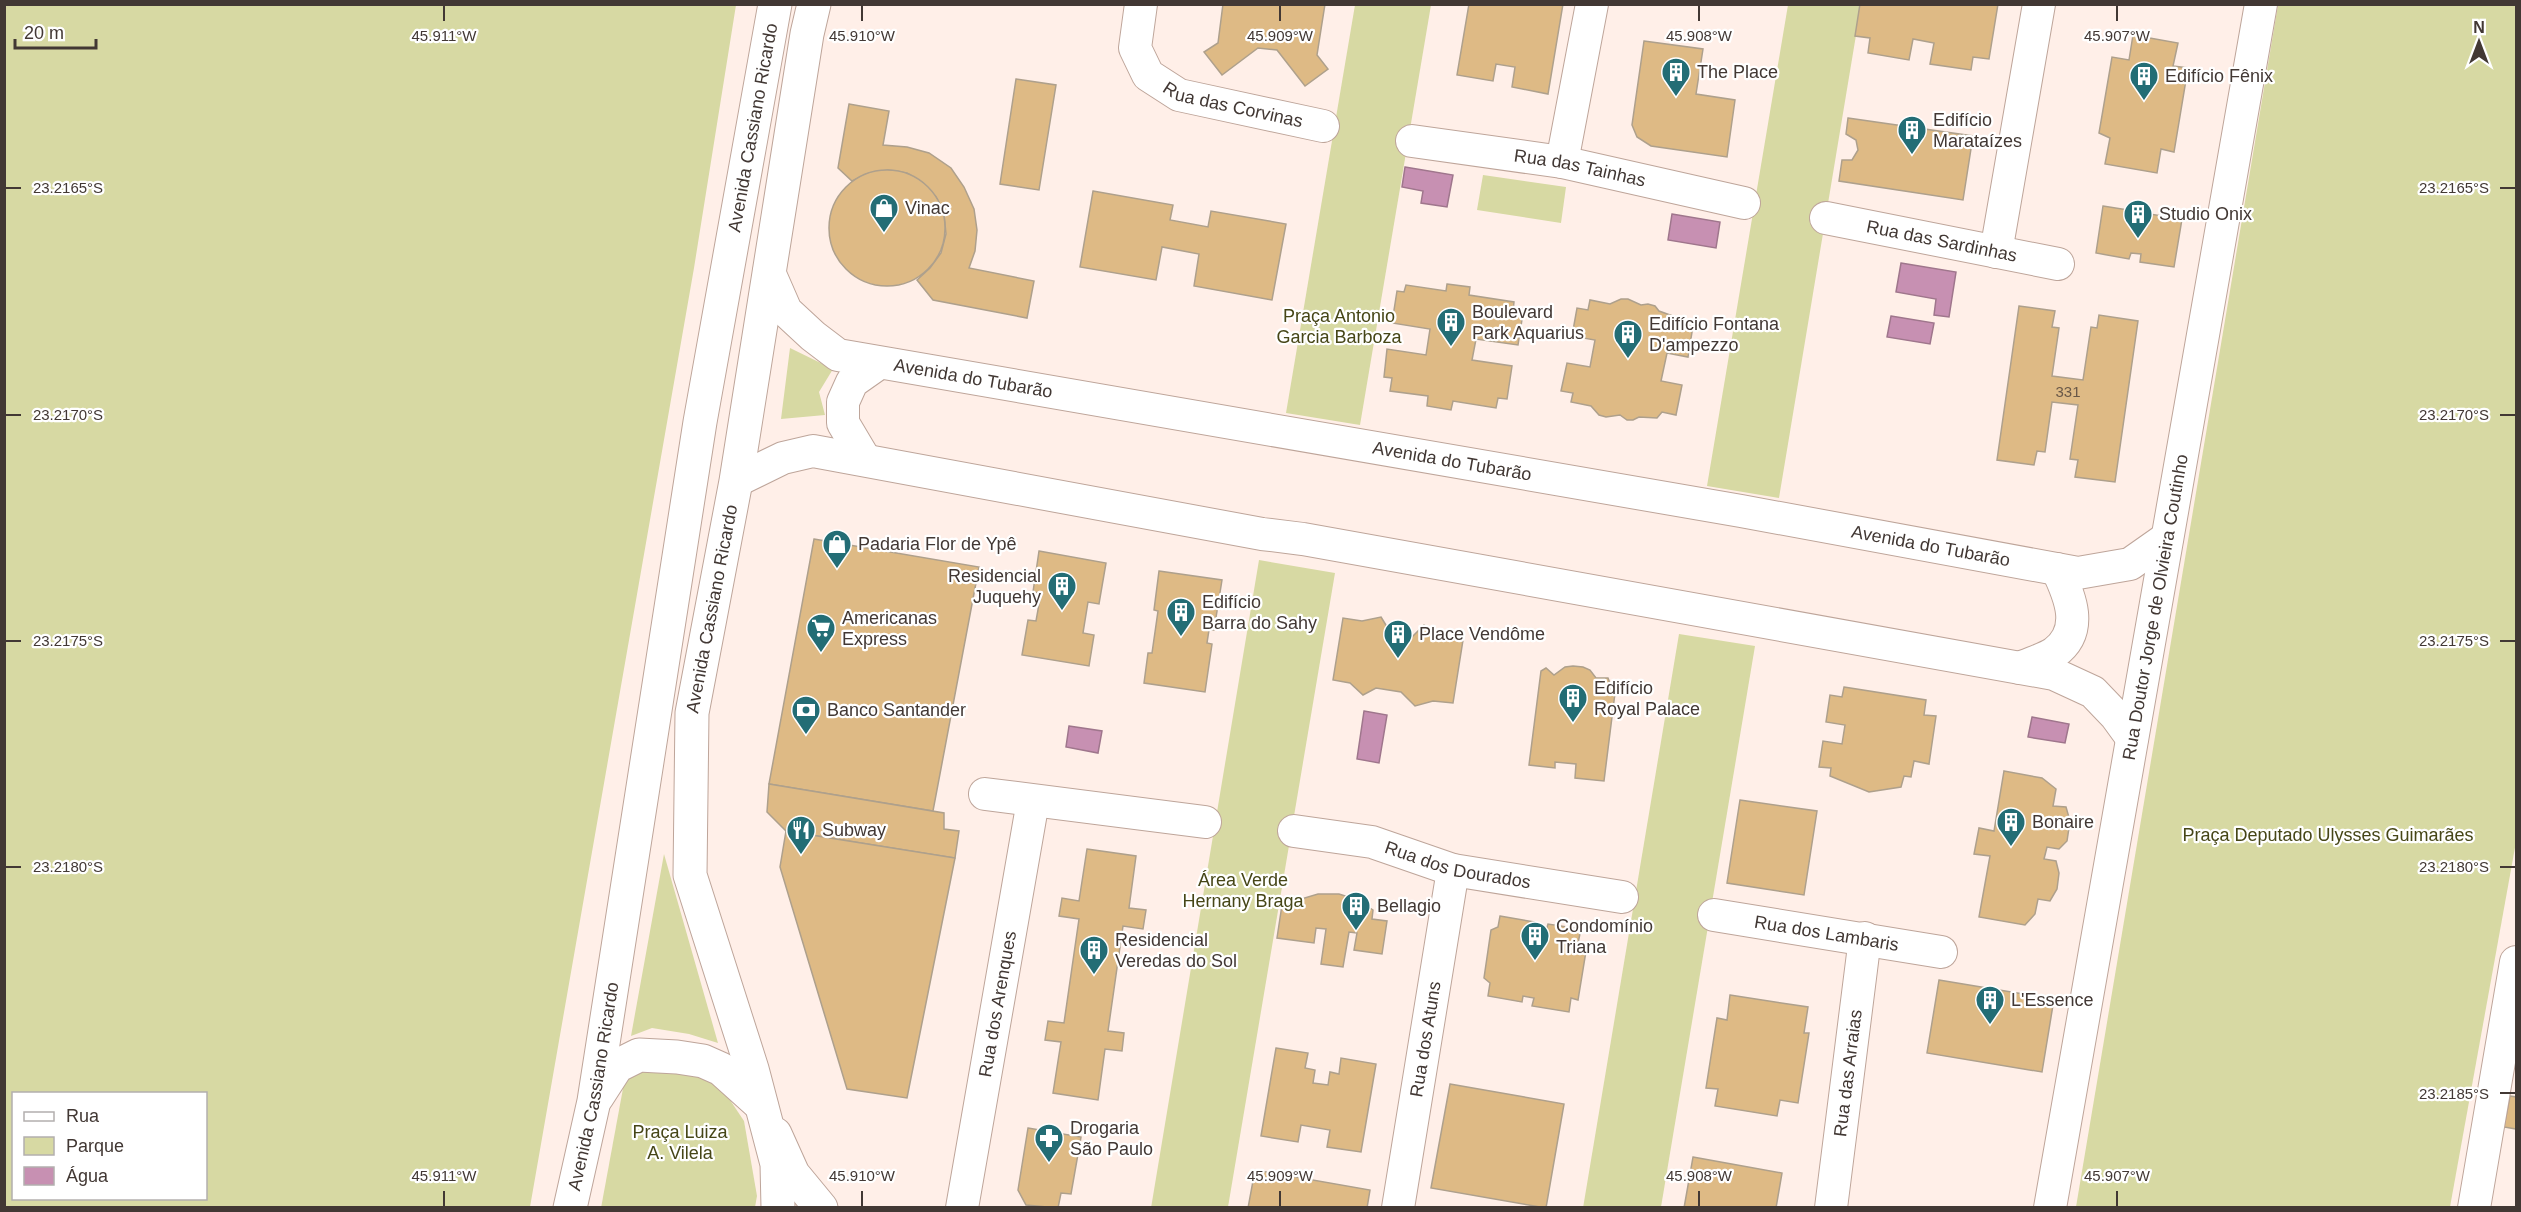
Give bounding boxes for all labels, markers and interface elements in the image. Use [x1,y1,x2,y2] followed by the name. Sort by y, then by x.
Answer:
[15,12,96,50] scale bar
[2449,12,2509,72] north arrow
[2473,19,2485,36] text: N
[724,22,781,234] street label: Avenida Cassiano Ricardo
[24,23,64,43] text: 20 m
[412,27,477,44] text: 45.911°W
[829,27,896,44] text: 45.910°W
[1247,27,1314,44] text: 45.909°W
[1666,27,1733,44] text: 45.908°W
[2084,27,2151,44] text: 45.907°W
[1660,56,1692,98] building icon: The Place
[2128,60,2160,102] building icon: Edifício Fênix
[1697,62,1778,82] place label: The Place
[2165,66,2273,86] place label: Edifício Fênix
[1159,77,1305,131] street label: Rua das Corvinas
[1933,110,2022,151] place label: Edifício Marataízes
[1896,114,1928,156] building icon: Edifício Marataízes
[1513,145,1648,191] street label: Rua das Tainhas
[33,179,103,196] text: 23.2165°S
[2419,179,2489,196] text: 23.2165°S
[868,192,900,234] shop icon: Vinac
[905,198,950,218] place label: Vinac
[2122,198,2154,240] building icon: Studio Onix
[2159,204,2252,224] place label: Studio Onix
[1865,216,2019,266] street label: Rua das Sardinhas
[1472,302,1584,343] place label: Boulevard Park Aquarius
[1276,306,1403,347] park label: Praça Antonio Garcia Barboza
[1435,306,1467,348] building icon: Boulevard Park Aquarius
[1649,314,1780,355] place label: Edifício Fontana D'ampezzo
[1612,318,1644,360] building icon: Edifício Fontana D'ampezzo
[892,355,1054,402] street label: Avenida do Tubarão
[2055,383,2081,400] house number: 331
[33,406,103,423] text: 23.2170°S
[2419,406,2489,423] text: 23.2170°S
[1371,438,1533,485] street label: Avenida do Tubarão
[2119,453,2192,762] street label: Rua Doutor Jorge de Olvieira Coutinho
[682,503,741,715] street label: Avenida Cassiano Ricardo
[1850,522,2012,570] street label: Avenida do Tubarão
[821,528,853,570] shop icon: Padaria Flor de Ypê
[858,534,1016,554] place label: Padaria Flor de Ypê
[948,566,1041,607] place label: Residencial Juquehy
[1046,570,1078,612] building icon: Residencial Juquehy
[1202,592,1317,633] place label: Edifício Barra do Sahy
[1165,596,1197,638] building icon: Edifício Barra do Sahy
[842,608,937,649] place label: Americanas Express
[805,612,837,654] supermarket icon: Americanas Express
[1382,618,1414,660] building icon: Place Vendôme
[1419,624,1545,644] place label: Place Vendôme
[33,632,103,649] text: 23.2175°S
[2419,632,2489,649] text: 23.2175°S
[1594,678,1700,719] place label: Edifício Royal Palace
[1557,682,1589,724] building icon: Edifício Royal Palace
[790,694,822,736] bank icon: Banco Santander
[827,700,966,720] place label: Banco Santander
[1995,806,2027,848] building icon: Bonaire
[2032,812,2094,832] place label: Bonaire
[785,814,817,856] restaurant icon: Subway
[822,820,886,840] place label: Subway
[2182,825,2474,845] park label: Praça Deputado Ulysses Guimarães
[1382,837,1532,892] street label: Rua dos Dourados
[33,858,103,875] text: 23.2180°S
[2419,858,2489,875] text: 23.2180°S
[1182,870,1305,911] park label: Área Verde Hernany Braga
[1340,890,1372,932] building icon: Bellagio
[1377,896,1441,916] place label: Bellagio
[1753,912,1900,955] street label: Rua dos Lambaris
[1556,916,1653,957] place label: Condomínio Triana
[1519,920,1551,962] building icon: Condomínio Triana
[975,929,1020,1079] street label: Rua dos Arenques
[1115,930,1237,971] place label: Residencial Veredas do Sol
[1078,934,1110,976] building icon: Residencial Veredas do Sol
[1406,980,1445,1099] street label: Rua dos Atuns
[564,981,622,1193] street label: Avenida Cassiano Ricardo
[1974,984,2006,1026] building icon: L'Essence
[2011,990,2094,1010] place label: L'Essence
[1830,1008,1866,1138] street label: Rua das Arraias
[2419,1085,2489,1102] text: 23.2185°S
[12,1092,207,1200] legend
[66,1106,100,1126] text: Rua
[1070,1118,1153,1159] place label: Drogaria São Paulo
[632,1122,729,1163] park label: Praça Luiza A. Vilela
[1033,1122,1065,1164] pharmacy icon: Drogaria São Paulo
[66,1136,124,1156] text: Parque
[66,1166,109,1186] text: Água
[412,1167,477,1184] text: 45.911°W
[829,1167,896,1184] text: 45.910°W
[1247,1167,1314,1184] text: 45.909°W
[1666,1167,1733,1184] text: 45.908°W
[2084,1167,2151,1184] text: 45.907°W

